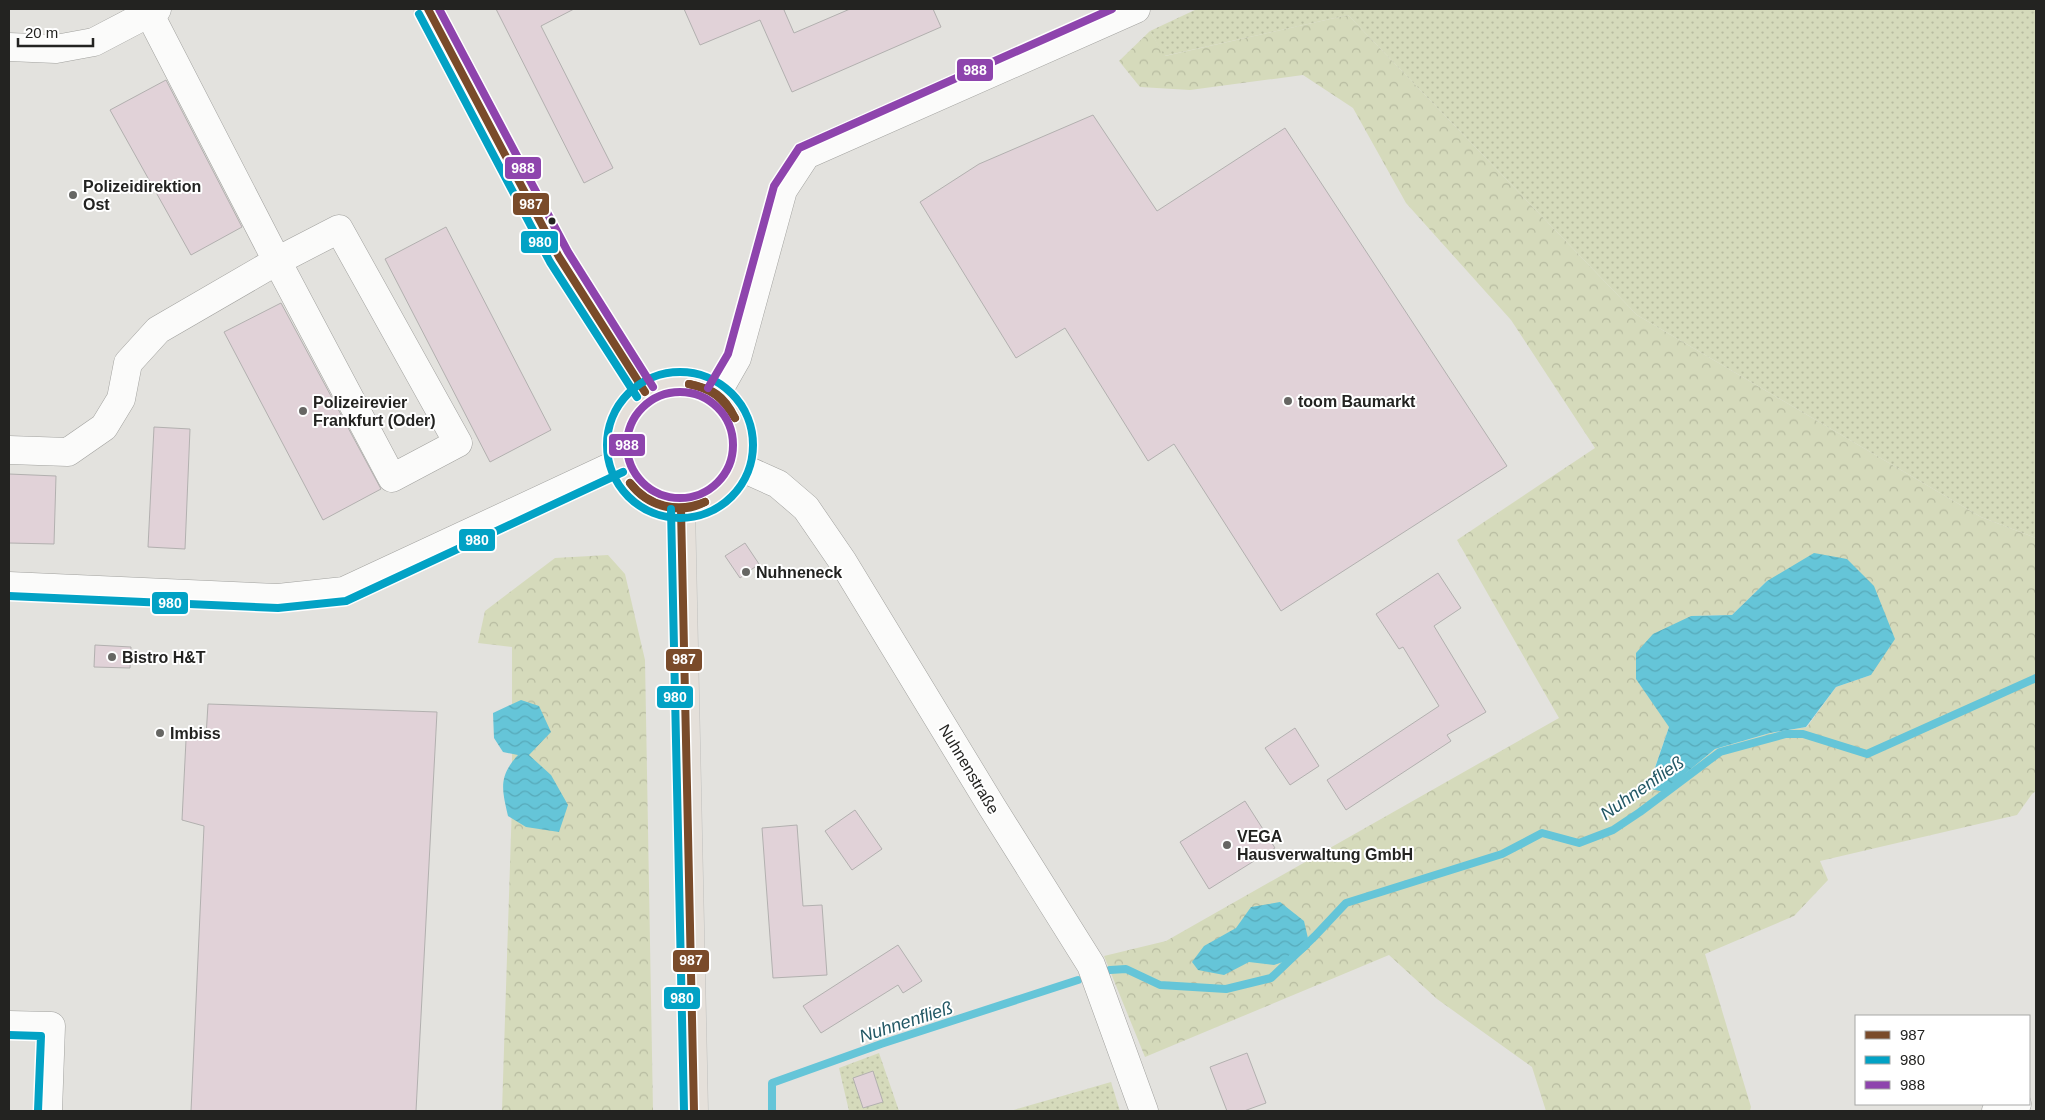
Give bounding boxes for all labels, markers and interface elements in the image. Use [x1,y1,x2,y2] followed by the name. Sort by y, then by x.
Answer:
[18,15,92,47] scale bar
[25,24,58,41] text: 20 m
[956,58,994,82] line badge: 988
[963,62,987,78] text: 988
[504,156,542,180] line badge: 988
[511,160,535,176] text: 988
[83,178,201,213] place label: Polizeidirektion Ost
[67,189,79,201] marker: Polizeidirektion Ost
[512,192,550,216] line badge: 987
[519,196,543,212] text: 987
[547,216,557,226] unlabelled marker
[520,230,559,254] line badge: 980
[528,234,552,250] text: 980
[1298,393,1416,410] place label: toom Baumarkt
[313,394,436,429] place label: Polizeirevier Frankfurt (Oder)
[1282,395,1294,407] marker: toom Baumarkt
[297,405,309,417] marker: Polizeirevier Frankfurt (Oder)
[608,433,646,457] line badge: 988
[615,437,639,453] text: 988
[458,528,496,552] line badge: 980
[465,532,489,548] text: 980
[756,564,842,581] place label: Nuhneneck
[740,566,752,578] marker: Nuhneneck
[151,591,189,615] line badge: 980
[158,595,182,611] text: 980
[665,648,703,672] line badge: 987
[122,649,206,666] place label: Bistro H&T
[106,651,118,663] marker: Bistro H&T
[672,651,696,667] text: 987
[656,685,694,709] line badge: 980
[663,689,687,705] text: 980
[936,721,1002,817] street label: Nuhnenstraße
[170,725,221,742] place label: Imbiss
[154,727,166,739] marker: Imbiss
[1597,752,1687,824] water label: Nuhnenfließ
[1237,828,1413,863] place label: VEGA Hausverwaltung GmbH
[1221,839,1233,851] marker: VEGA Hausverwaltung GmbH
[672,949,710,973] line badge: 987
[679,952,703,968] text: 987
[663,986,701,1010] line badge: 980
[670,990,694,1006] text: 980
[857,997,955,1047] water label: Nuhnenfließ
[1855,1015,2030,1105] legend
[1900,1026,1925,1043] text: 987
[1900,1051,1925,1068] text: 980
[1900,1076,1925,1093] text: 988

